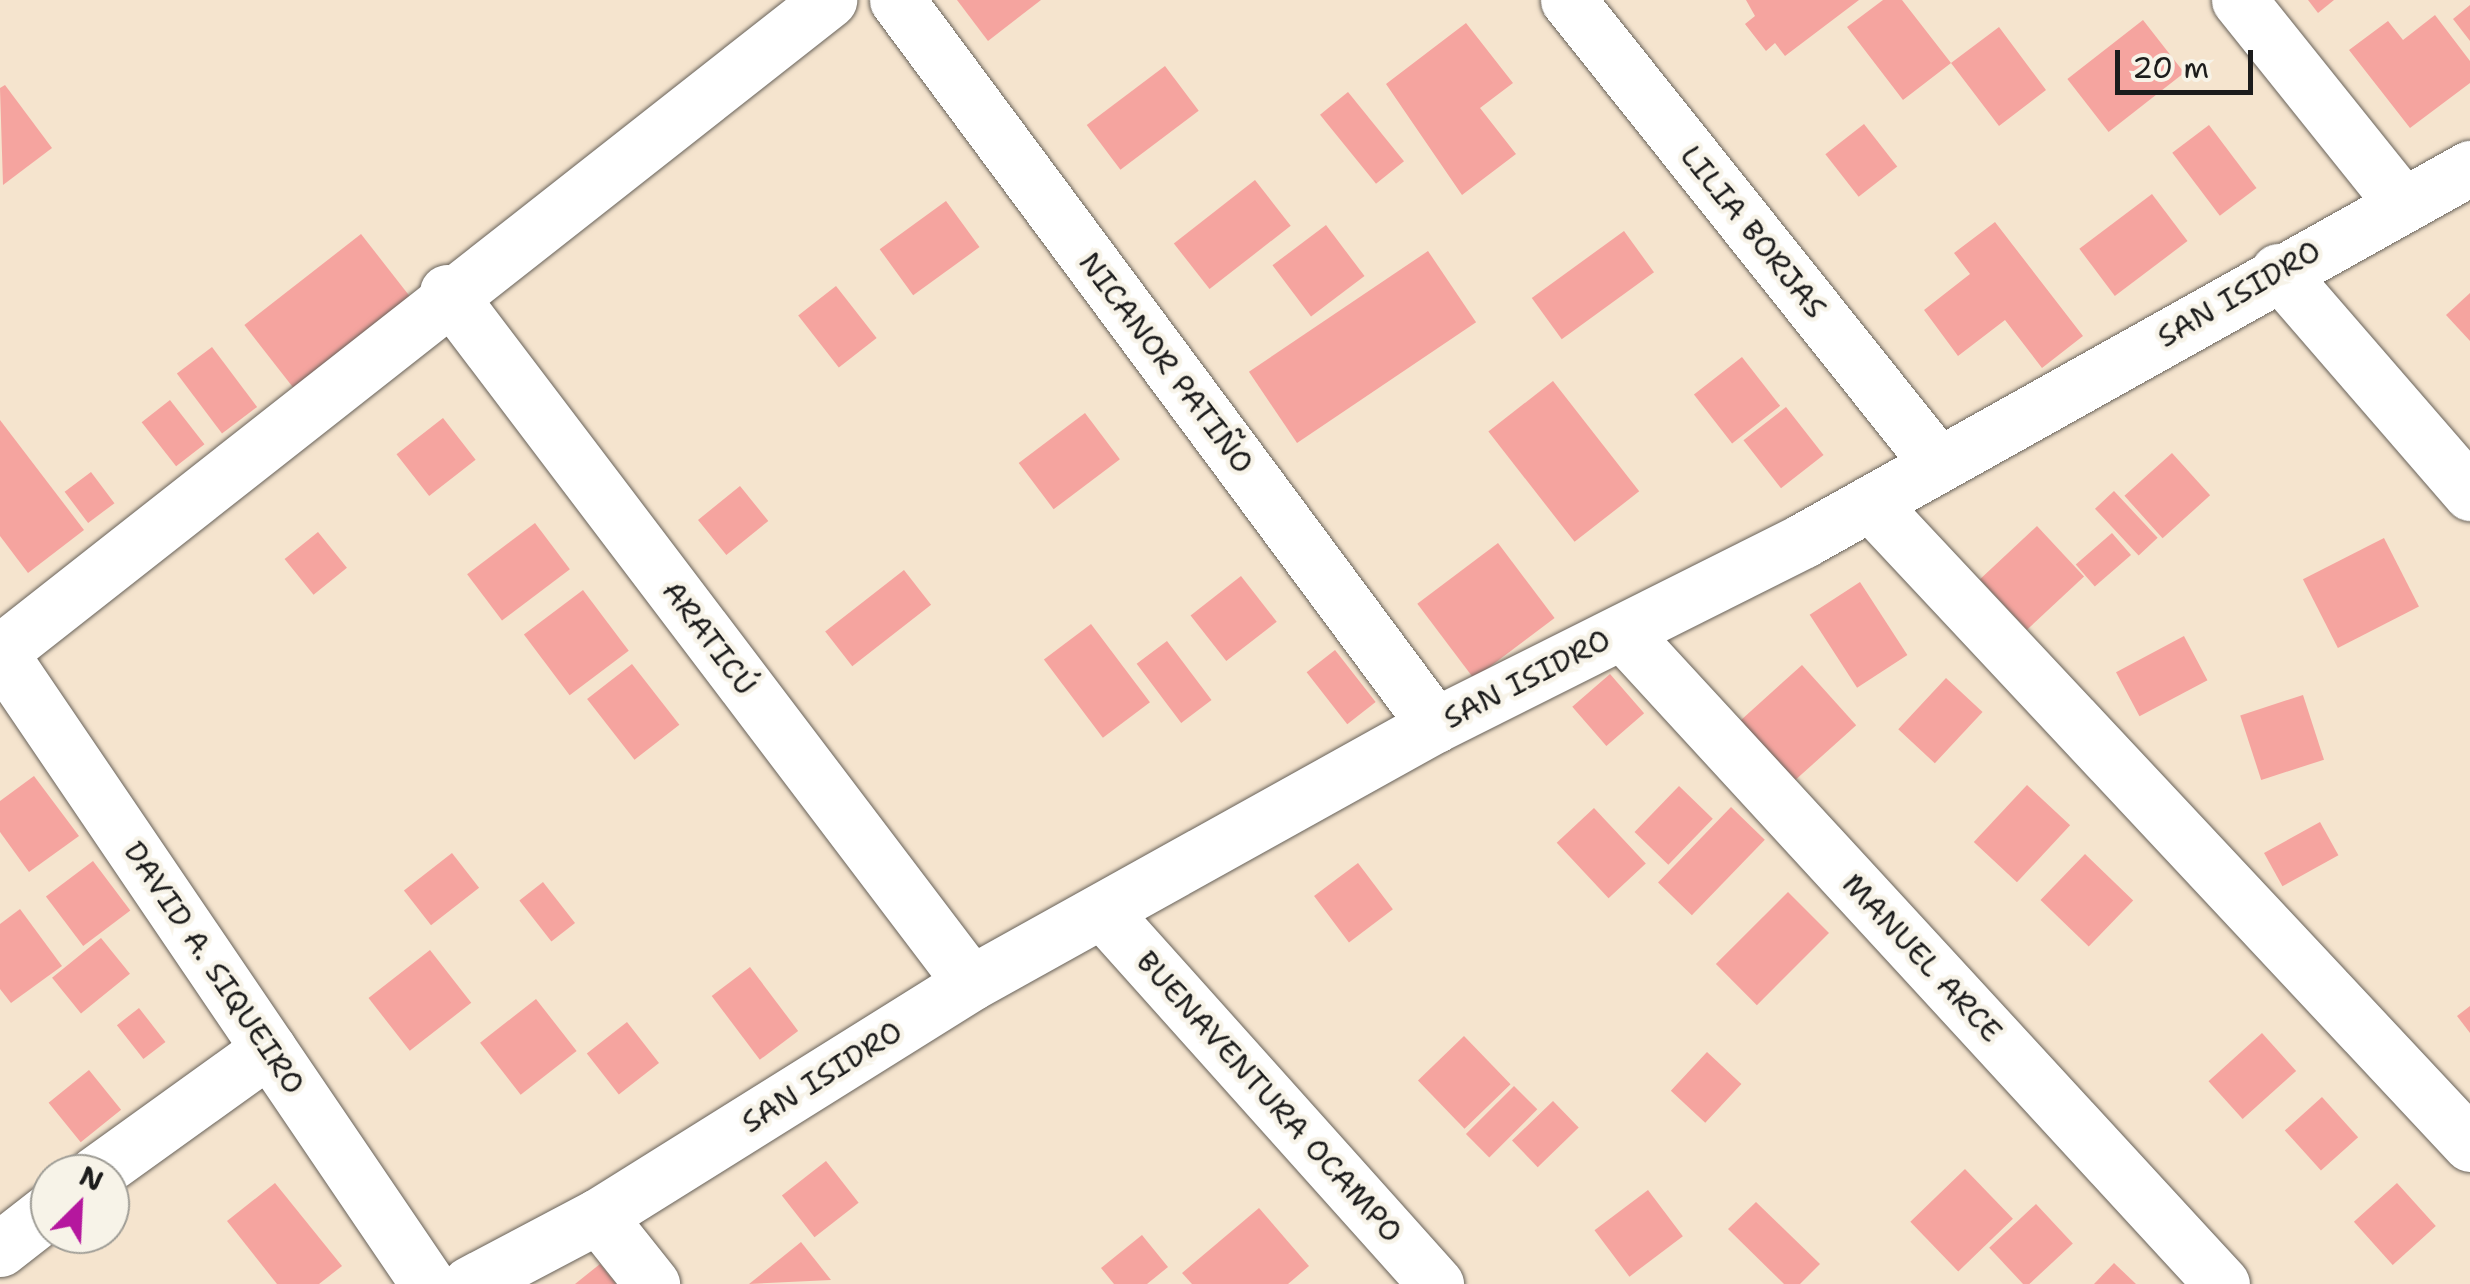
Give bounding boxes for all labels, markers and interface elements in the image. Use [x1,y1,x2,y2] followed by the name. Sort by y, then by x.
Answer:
[2120,30,2258,92] scale bar
[2132,47,2209,88] text: 20 m
[1672,138,1834,326] street label: LILIA BORJAS
[2151,233,2327,355] street label: SAN ISIDRO
[1071,245,1261,481] street label: NICANOR PATIÑO
[654,574,764,702] street label: ARATICÚ
[1437,621,1617,737] street label: SAN ISIDRO
[116,835,312,1101] street label: DAVID A. SIQUEIRO
[1835,866,2009,1050] street label: MANUEL ARCE
[1129,944,1409,1250] street label: BUENAVENTURA OCAMPO
[735,1013,909,1141] street label: SAN ISIDRO
[30,1154,130,1254] north arrow
[74,1157,109,1200] text: N

